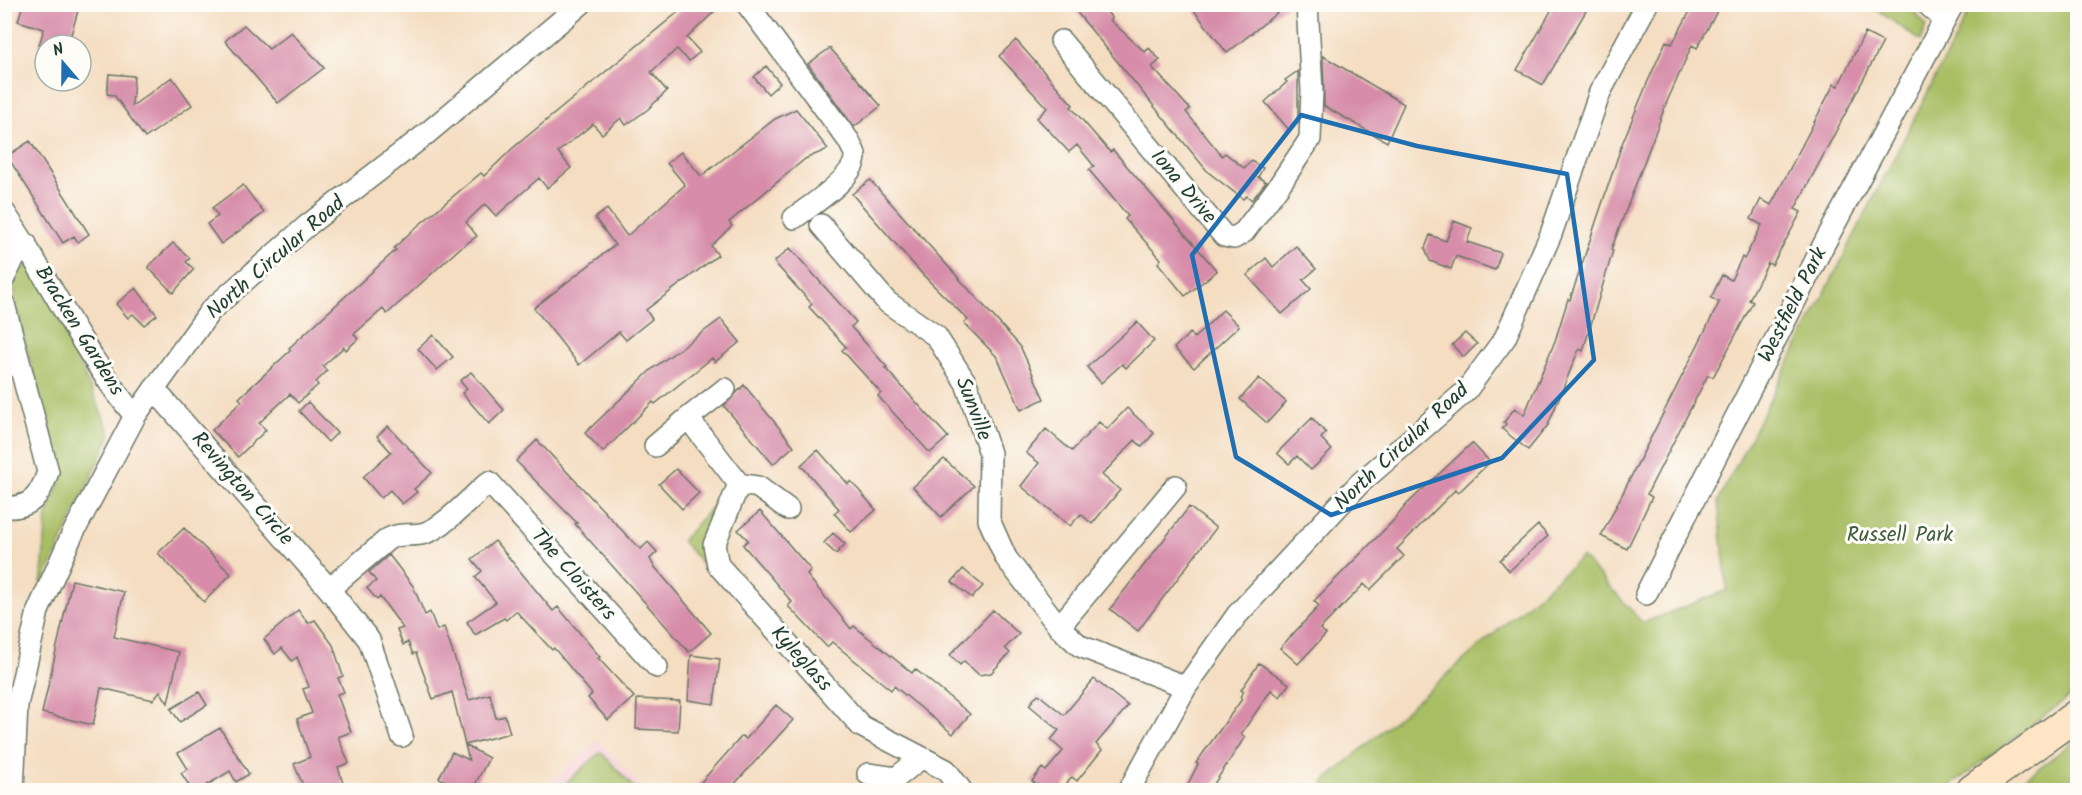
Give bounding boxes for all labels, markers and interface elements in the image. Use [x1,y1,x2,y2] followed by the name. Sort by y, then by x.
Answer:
[33,33,93,93] north arrow
[49,37,67,64] text: N
[1142,142,1225,232] street label: Iona Drive
[199,188,353,328] street label: North Circular Road
[1750,241,1836,368] street label: Westfield Park
[26,259,132,403] street label: Bracken Gardens
[946,372,1000,446] street label: Sunville
[1327,375,1478,519] street label: North Circular Road
[183,424,302,554] street label: Revington Circle
[1847,519,1953,552] park label: Russell Park
[522,521,624,629] street label: The Cloisters
[762,618,840,700] street label: Kyleglass

